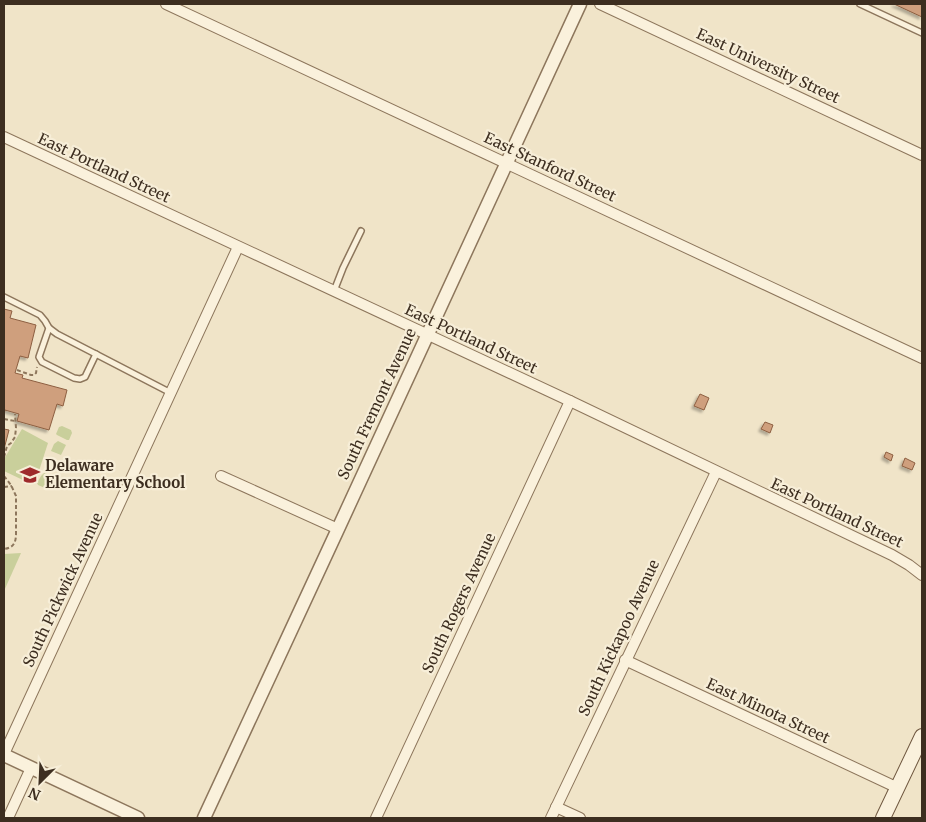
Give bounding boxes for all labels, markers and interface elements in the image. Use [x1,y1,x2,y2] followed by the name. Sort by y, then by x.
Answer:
[693,24,843,107] street label: East University Street
[481,128,619,206] street label: East Stanford Street
[35,129,173,207] street label: East Portland Street
[402,300,540,378] street label: East Portland Street
[333,325,420,482] street label: South Fremont Avenue
[45,456,185,492] place label: Delaware Elementary School
[19,464,41,486] school or university icon: Delaware Elementary School
[768,474,906,552] street label: East Portland Street
[18,509,107,670] street label: South Pickwick Avenue
[418,530,499,676] street label: South Rogers Avenue
[574,556,663,719] street label: South Kickapoo Avenue
[704,674,833,747] street label: East Minota Street
[15,757,65,807] north arrow
[26,783,43,804] text: N

